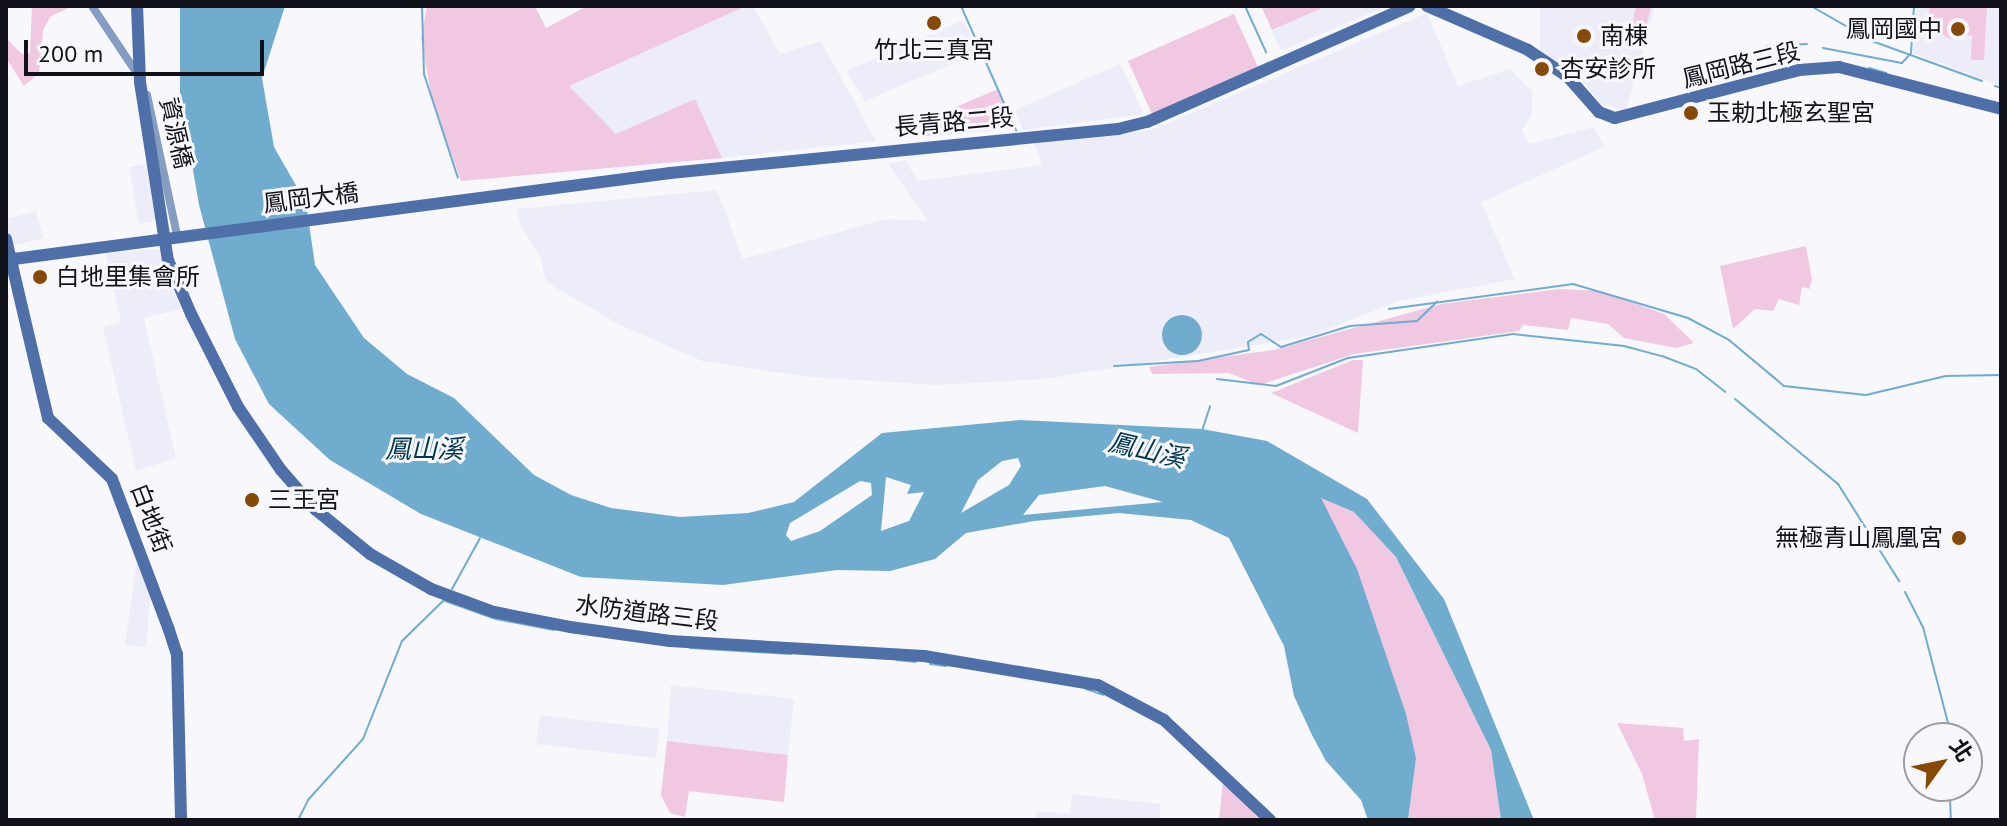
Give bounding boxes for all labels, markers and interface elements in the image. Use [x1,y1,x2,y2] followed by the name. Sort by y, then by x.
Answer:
[925,14,943,32] marker: 竹北三真宮
[1846,15,1942,43] place label: 鳳岡國中
[1949,20,1967,38] marker: 鳳岡國中
[1600,22,1648,50] place label: 南棟
[28,24,268,74] scale bar
[1575,27,1593,45] marker: 南棟
[874,36,994,64] place label: 竹北三真宮
[1679,37,1803,93] street label: 鳳岡路三段
[38,38,103,69] text: 200 m
[1560,55,1656,83] place label: 杏安診所
[1531,58,1553,80] marker: 杏安診所
[154,95,198,171] street label: 資源橋
[1707,99,1875,127] place label: 玉勅北極玄聖宮
[893,102,1015,142] street label: 長青路二段
[1682,104,1700,122] marker: 玉勅北極玄聖宮
[262,178,360,218] street label: 鳳岡大橋
[56,263,200,291] place label: 白地里集會所
[31,268,49,286] marker: 白地里集會所
[1105,426,1189,474] water label: 鳳山溪
[385,433,463,465] water label: 鳳山溪
[125,479,177,557] street label: 白地街
[268,486,340,514] place label: 三王宮
[243,491,261,509] marker: 三王宮
[1775,524,1943,552] place label: 無極青山鳳凰宮
[1950,529,1968,547] marker: 無極青山鳳凰宮
[574,590,720,636] street label: 水防道路三段
[1903,722,1983,802] north arrow
[1944,733,1979,767] text: 北

